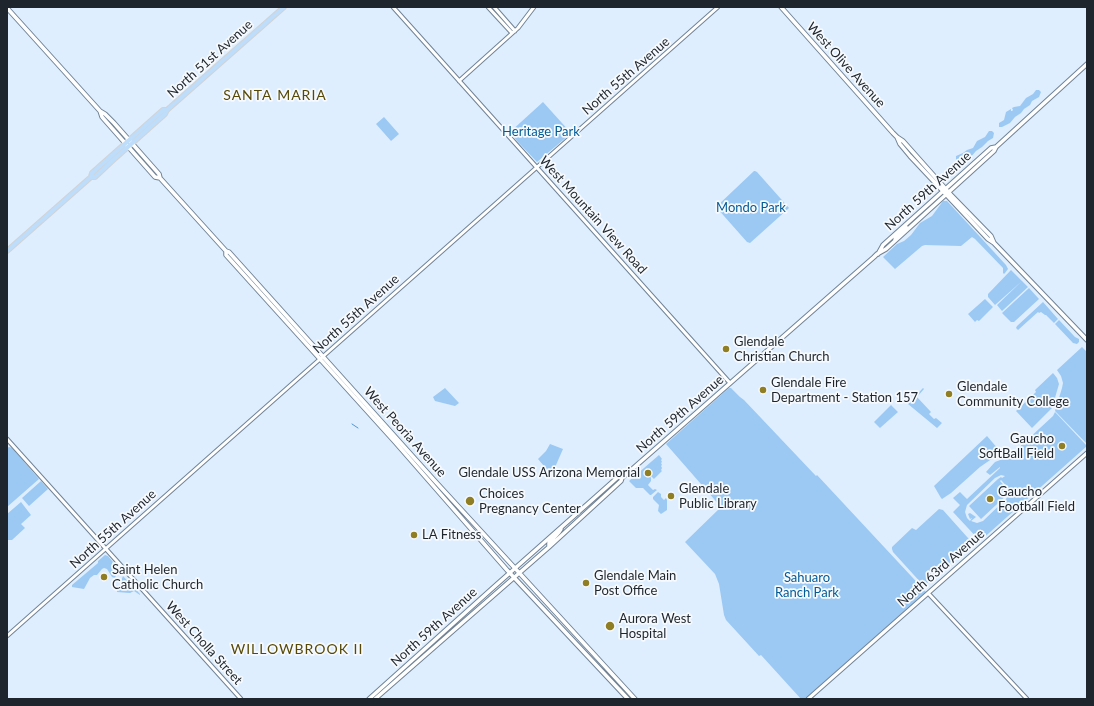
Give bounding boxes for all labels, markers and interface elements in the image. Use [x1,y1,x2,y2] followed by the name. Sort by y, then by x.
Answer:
[164,17,256,101] street label: North 51st Avenue
[804,19,888,111] street label: West Olive Avenue
[579,34,673,118] street label: North 55th Avenue
[223,87,327,103] district label: SANTA MARIA
[502,124,580,140] park label: Heritage Park
[882,148,974,234] street label: North 59th Avenue
[536,153,650,277] street label: West Mountain View Road
[716,200,786,216] park label: Mondo Park
[310,271,402,357] street label: North 55th Avenue
[734,334,830,365] place label: Glendale Christian Church
[721,344,731,354] marker: Glendale Christian Church
[633,372,727,456] street label: North 59th Avenue
[771,375,918,406] place label: Glendale Fire Department - Station 157
[957,379,1069,410] place label: Glendale Community College
[361,384,449,480] street label: West Peoria Avenue
[758,385,768,395] marker: Glendale Fire Department - Station 157
[944,389,954,399] marker: Glendale Community College
[979,431,1054,462] place label: Gaucho SoftBall Field
[1057,441,1067,451] marker: Gaucho SoftBall Field
[458,465,640,481] place label: Glendale USS Arizona Memorial
[643,468,653,478] marker: Glendale USS Arizona Memorial
[679,481,757,512] place label: Glendale Public Library
[998,484,1075,515] place label: Gaucho Football Field
[67,486,159,572] street label: North 55th Avenue
[479,486,581,517] place label: Choices Pregnancy Center
[666,491,676,501] marker: Glendale Public Library
[985,494,995,504] marker: Gaucho Football Field
[464,495,476,507] marker: Choices Pregnancy Center
[894,526,988,610] street label: North 63rd Avenue
[422,527,481,543] place label: LA Fitness
[409,530,419,540] marker: LA Fitness
[112,562,203,593] place label: Saint Helen Catholic Church
[594,568,676,599] place label: Glendale Main Post Office
[775,570,839,601] park label: Sahuaro Ranch Park
[99,572,109,582] marker: Saint Helen Catholic Church
[581,578,591,588] marker: Glendale Main Post Office
[388,584,480,670] street label: North 59th Avenue
[163,598,245,688] street label: West Cholla Street
[619,611,691,642] place label: Aurora West Hospital
[604,620,616,632] marker: Aurora West Hospital
[231,641,363,657] district label: WILLOWBROOK II

